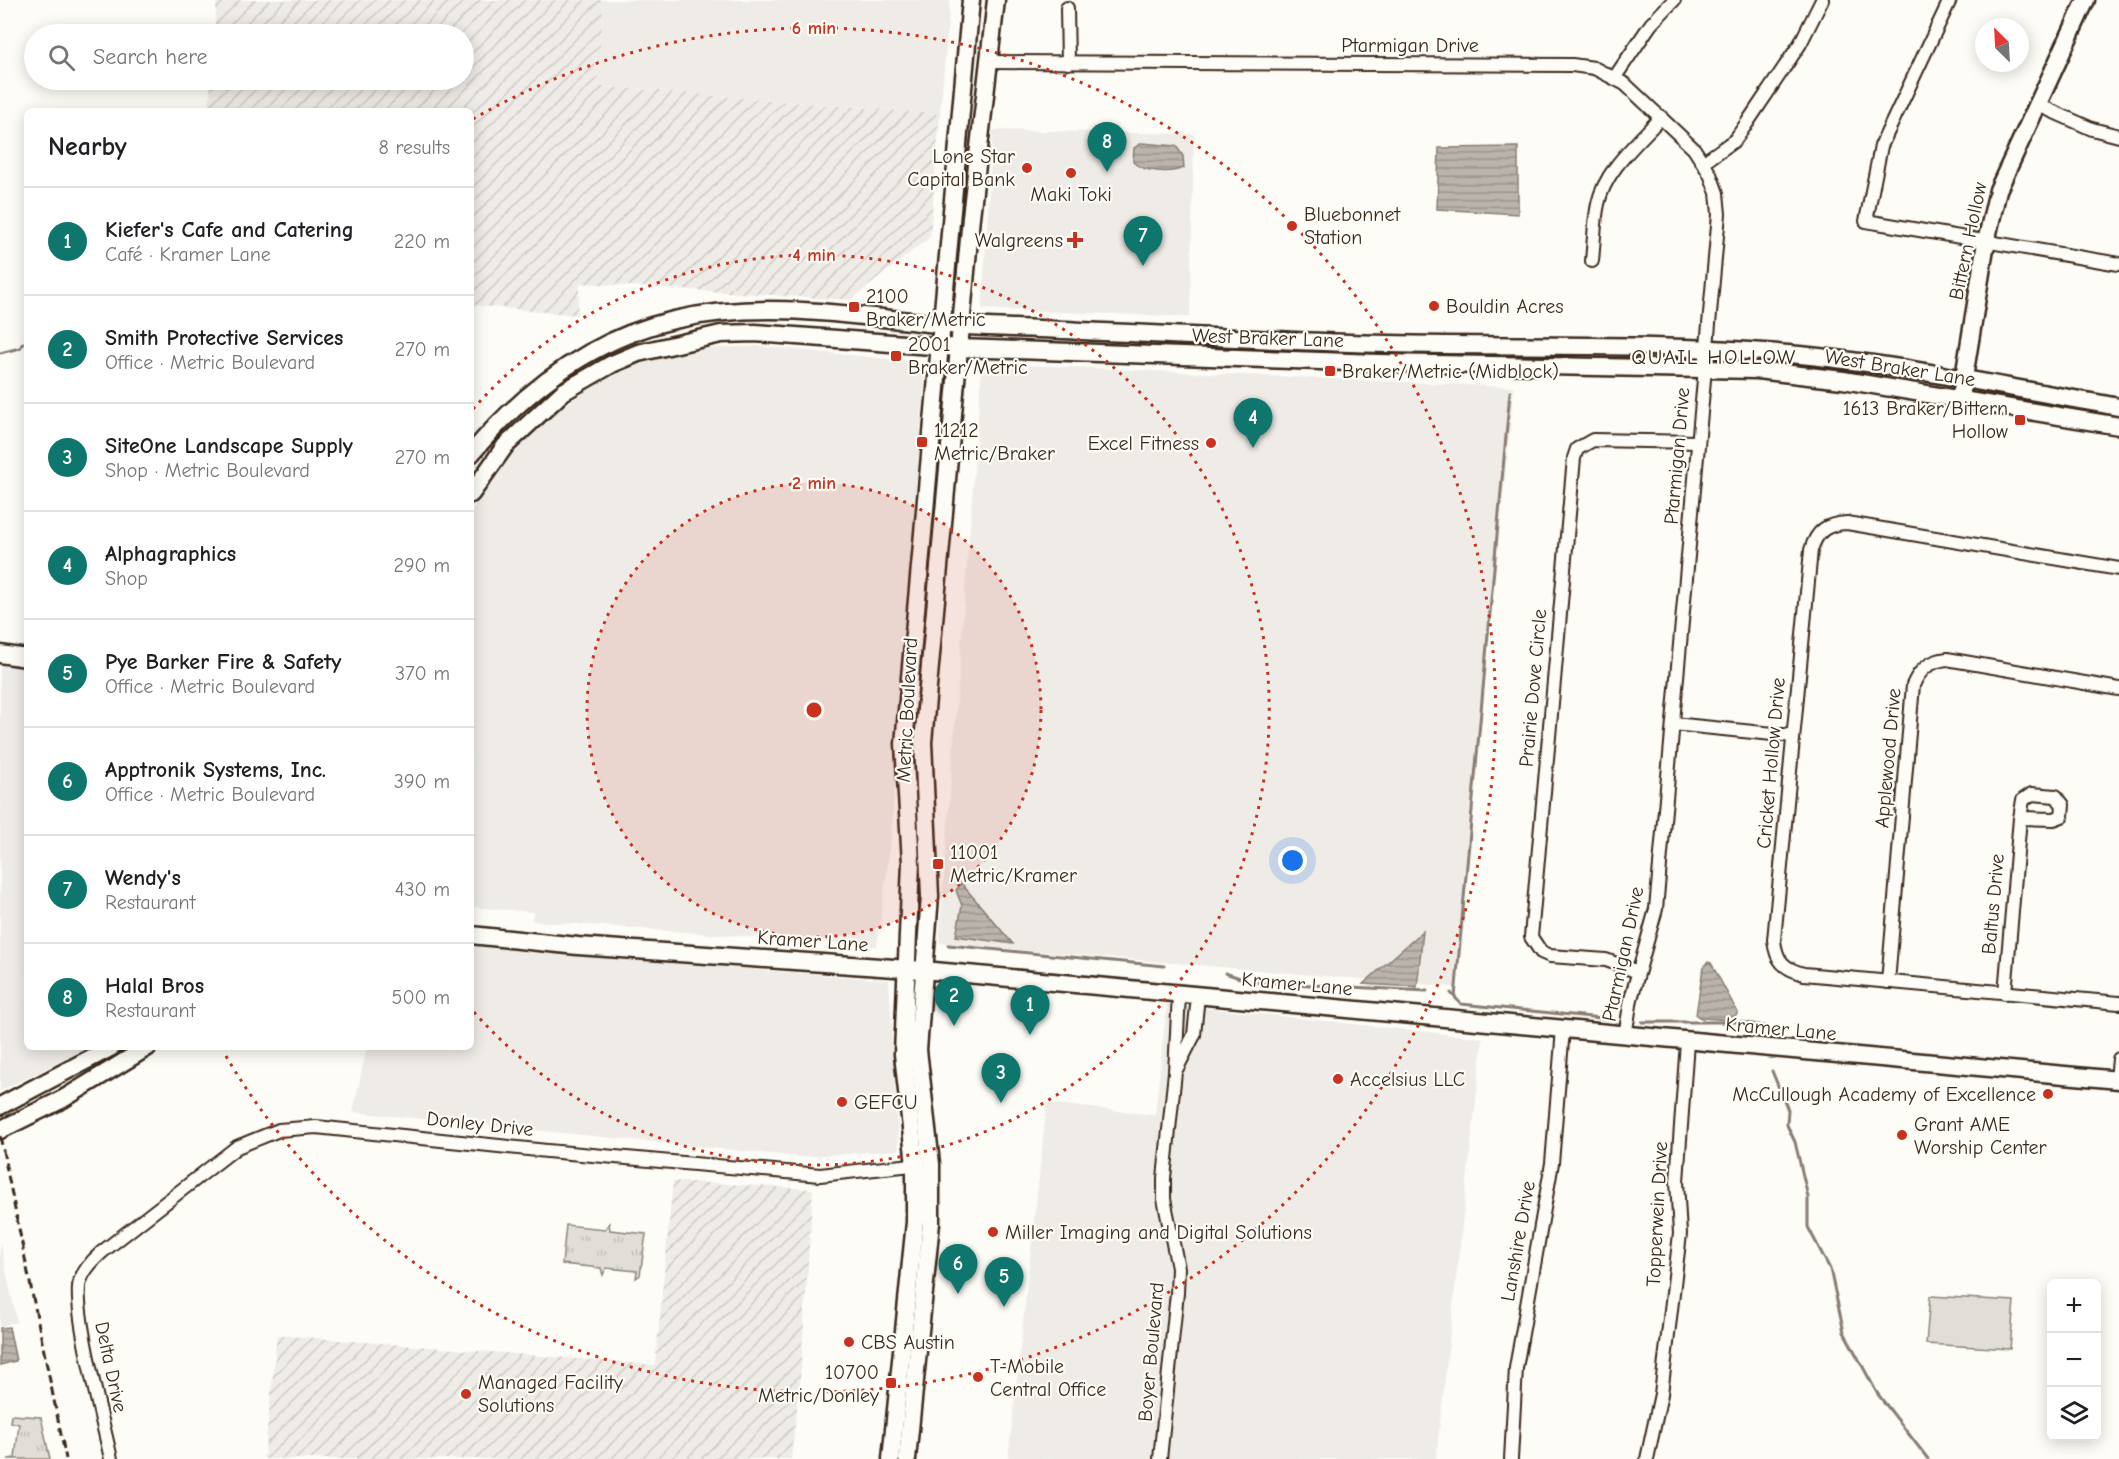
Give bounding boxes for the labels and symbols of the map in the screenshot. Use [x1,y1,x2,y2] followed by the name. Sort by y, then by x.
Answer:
[792,18,836,39] text: 6 min
[1975,18,2029,72] north arrow
[1341,34,1479,57] street label: Ptarmigan Drive
[1088,122,1126,172] pin: 8
[907,145,1015,191] place label: Lone Star Capital Bank
[1020,161,1034,175] marker: Lone Star Capital Bank
[1064,166,1078,180] marker: Maki Toki
[1944,180,1992,302] street label: Bittern Hollow
[1030,183,1112,206] place label: Maki Toki
[1304,203,1401,249] place label: Bluebonnet Station
[1124,216,1162,266] pin: 7
[1285,219,1299,233] marker: Bluebonnet Station
[975,229,1063,252] place label: Walgreens
[1068,233,1082,247] marker: Walgreens
[792,245,836,266] text: 4 min
[866,285,986,331] place label: 2100 Braker/Metric
[1446,295,1564,318] place label: Bouldin Acres
[1427,299,1441,313] marker: Bouldin Acres
[847,300,861,314] marker: 2100 Braker/Metric
[1192,324,1344,352] street label: West Braker Lane
[908,333,1028,379] place label: 2001 Braker/Metric
[1631,345,1797,369] district label: QUAIL HOLLOW
[1823,345,1977,391] street label: West Braker Lane
[889,349,903,363] marker: 2001 Braker/Metric
[1342,360,1559,383] place label: Braker/Metric (Midblock)
[1323,364,1337,378] marker: Braker/Metric (Midblock)
[1660,387,1694,525] street label: Ptarmigan Drive
[1843,397,2008,443] place label: 1613 Braker/Bittern Hollow
[1234,398,1272,448] pin: 4
[2013,413,2027,427] marker: 1613 Braker/Bittern Hollow
[934,419,1055,465] place label: 11212 Metric/Braker
[1088,432,1199,455] place label: Excel Fitness
[915,435,929,449] marker: 11212 Metric/Braker
[1204,436,1218,450] marker: Excel Fitness
[792,473,836,494] text: 2 min
[1515,608,1551,768] street label: Prairie Dove Circle
[892,637,922,783] street label: Metric Boulevard
[1752,676,1790,850] street label: Cricket Hollow Drive
[1870,687,1906,829] street label: Applewood Drive
[804,700,824,720] centre of rings
[950,841,1077,887] place label: 11001 Metric/Kramer
[1278,846,1307,875] your location
[1977,853,2009,955] street label: Baltus Drive
[931,857,945,871] marker: 11001 Metric/Kramer
[1597,884,1649,1024] street label: Ptarmigan Drive
[757,926,869,956] street label: Kramer Lane
[1241,968,1353,1000] street label: Kramer Lane
[934,976,974,1026] pin: 2
[1010,986,1050,1035] pin: 1
[1725,1013,1837,1045] street label: Kramer Lane
[982,1054,1020,1103] pin: 3
[1350,1068,1465,1091] place label: Accelsius LLC
[1331,1072,1345,1086] marker: Accelsius LLC
[1732,1083,2036,1106] place label: McCullough Academy of Excellence
[2041,1087,2055,1101] marker: McCullough Academy of Excellence
[854,1091,918,1114] place label: GEFCU
[835,1095,849,1109] marker: GEFCU
[425,1107,535,1141] street label: Donley Drive
[1914,1113,2046,1159] place label: Grant AME Worship Center
[1895,1128,1909,1142] marker: Grant AME Worship Center
[1642,1141,1672,1287] street label: Topperwein Drive
[1496,1179,1540,1303] street label: Lanshire Drive
[1005,1221,1312,1244] place label: Miller Imaging and Digital Solutions
[986,1225,1000,1239] marker: Miller Imaging and Digital Solutions
[938,1244,978,1294] pin: 6
[984,1258,1024,1307] pin: 5
[1133,1281,1169,1423] street label: Boyer Boulevard
[90,1320,132,1414] street label: Delta Drive
[861,1331,955,1354] place label: CBS Austin
[842,1335,856,1349] marker: CBS Austin
[990,1355,1106,1401] place label: T-Mobile Central Office
[758,1361,879,1407] place label: 10700 Metric/Donley
[971,1370,985,1384] marker: T-Mobile Central Office
[478,1371,623,1417] place label: Managed Facility Solutions
[884,1376,898,1390] marker: 10700 Metric/Donley
[459,1387,473,1401] marker: Managed Facility Solutions

